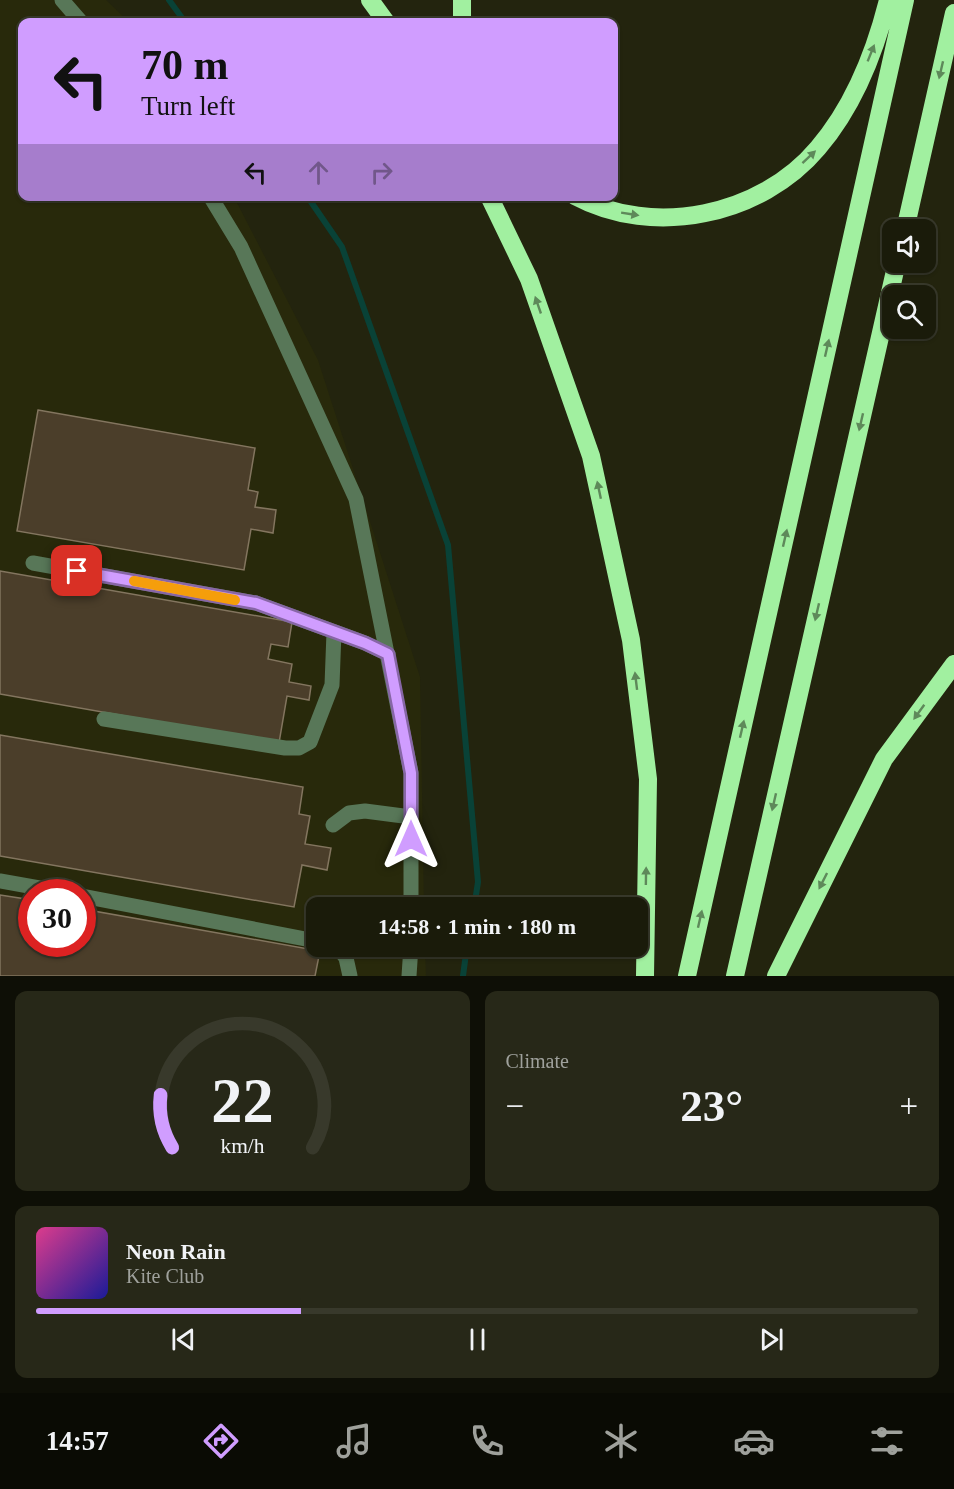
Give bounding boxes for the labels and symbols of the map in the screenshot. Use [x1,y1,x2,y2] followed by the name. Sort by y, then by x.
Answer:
[866,43,876,61] one-way arrow
[936,61,945,80] one-way arrow
[801,150,816,164] one-way arrow
[621,210,640,219] one-way arrow
[533,296,543,314] one-way arrow
[823,339,833,357] one-way arrow
[855,413,865,431] one-way arrow
[594,480,603,499] one-way arrow
[781,529,790,548] one-way arrow
[51,545,102,596] pin
[812,603,822,621] one-way arrow
[631,672,641,691] one-way arrow
[914,704,926,719] one-way arrow
[738,719,748,738] one-way arrow
[769,793,778,812] one-way arrow
[379,807,443,871] position arrow
[642,866,651,885] one-way arrow
[819,872,828,889] one-way arrow
[18,879,96,957] speed limit sign: 30
[696,909,705,928] one-way arrow

